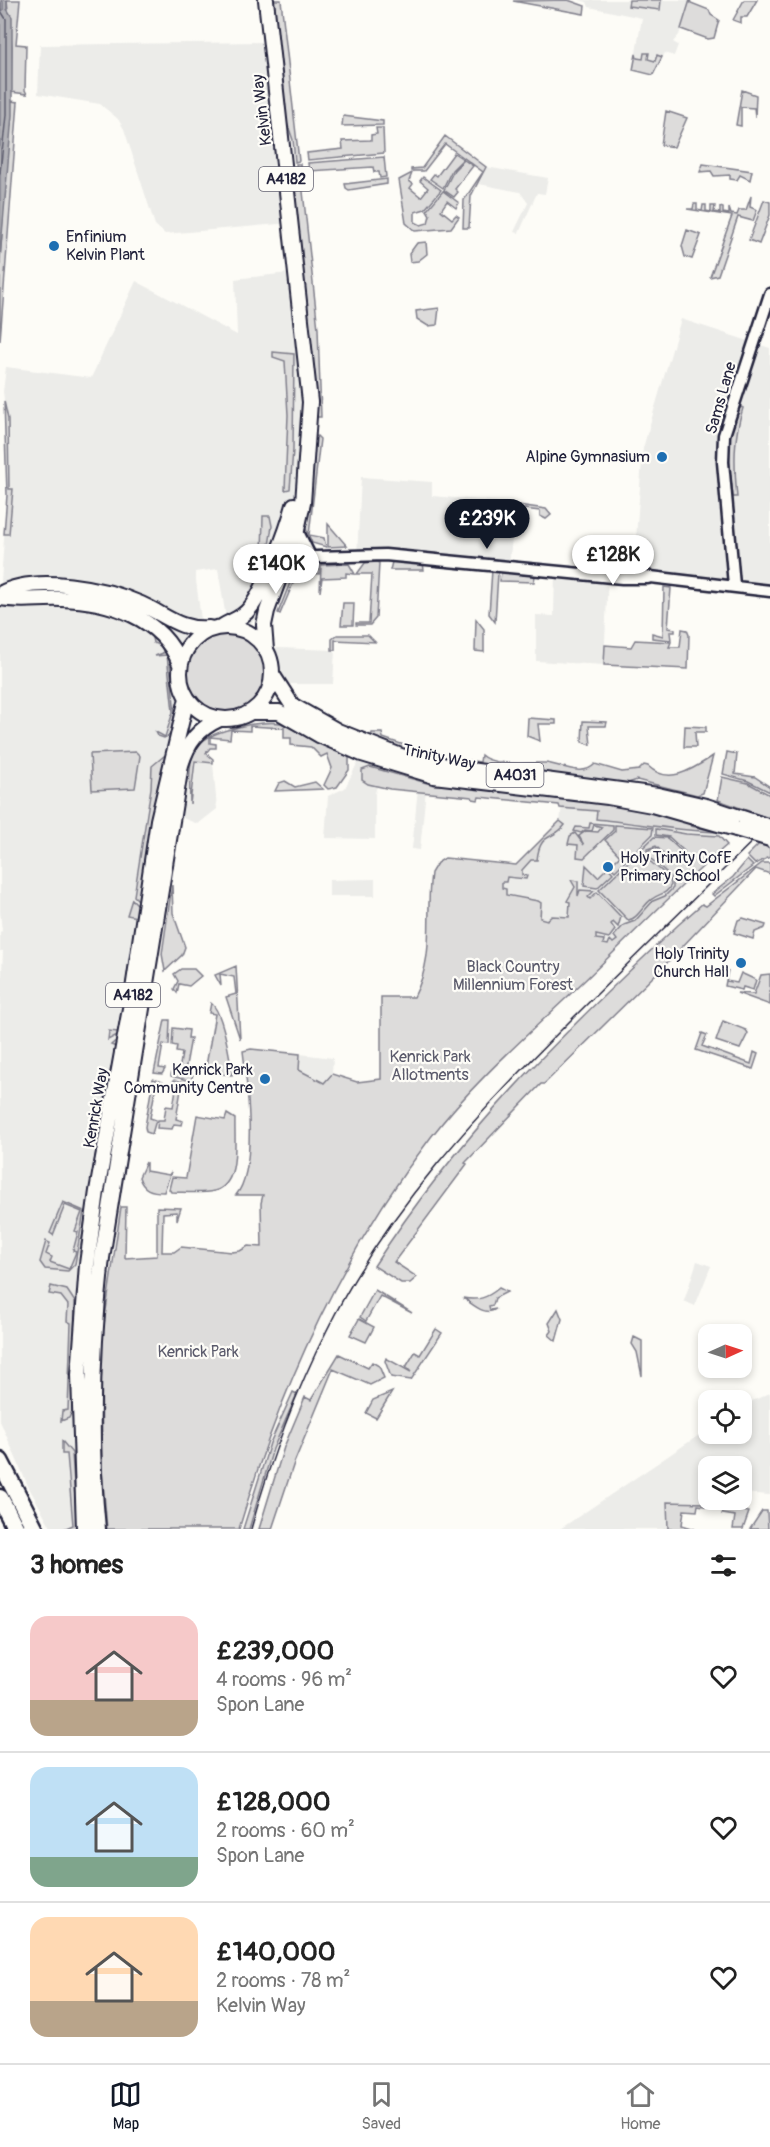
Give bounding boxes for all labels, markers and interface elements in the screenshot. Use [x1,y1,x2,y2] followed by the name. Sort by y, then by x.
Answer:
[248,73,276,147] street label: Kelvin Way
[259,167,313,191] road number: A4182
[66,227,145,265] place label: Enfinium Kelvin Plant
[47,239,61,253] marker: Enfinium Kelvin Plant
[701,359,741,436] street label: Sams Lane
[525,447,650,467] place label: Alpine Gymnasium
[655,450,669,464] marker: Alpine Gymnasium
[445,499,529,550] pin: £239K
[459,506,515,531] text: £239K
[571,535,655,586] pin: £128K
[586,542,640,567] text: £128K
[234,544,318,595] pin: £140K
[247,551,305,576] text: £140K
[401,740,477,774] street label: Trinity Way
[486,763,544,787] road number: A4031
[620,848,732,886] place label: Holy Trinity CofE Primary School
[601,860,615,874] marker: Holy Trinity CofE Primary School
[654,944,729,982] place label: Holy Trinity Church Hall
[734,956,748,970] marker: Holy Trinity Church Hall
[453,957,574,995] park label: Black Country Millennium Forest
[106,983,160,1007] road number: A4182
[389,1047,471,1085] park label: Kenrick Park Allotments
[124,1060,253,1098] place label: Kenrick Park Community Centre
[79,1066,113,1150] street label: Kenrick Way
[258,1072,272,1086] marker: Kenrick Park Community Centre
[698,1324,752,1378] north arrow
[698,1324,752,1510] map controls
[157,1342,239,1362] park label: Kenrick Park
[698,1390,752,1444] button: locate
[698,1456,752,1510] button: layers
[30,1549,123,1581] text: 3 homes
[707,1549,740,1582] icon: filters
[216,1635,334,1667] text: £239,000
[78,1640,150,1712] icon: home
[707,1660,740,1693] icon: heart
[216,1667,352,1692] text: 4 rooms · 96 m²
[216,1692,304,1717] text: Spon Lane
[216,1786,330,1818] text: £128,000
[78,1791,150,1863] icon: home
[707,1811,740,1844] icon: heart
[216,1818,355,1843] text: 2 rooms · 60 m²
[216,1843,304,1868] text: Spon Lane
[216,1936,336,1968] text: £140,000
[78,1941,150,2013] icon: home
[707,1961,740,1994] icon: heart
[216,1968,350,1993] text: 2 rooms · 78 m²
[216,1993,306,2018] text: Kelvin Way
[109,2078,142,2134] tab: Map
[361,2078,401,2134] tab: Saved
[620,2078,661,2134] tab: Home

